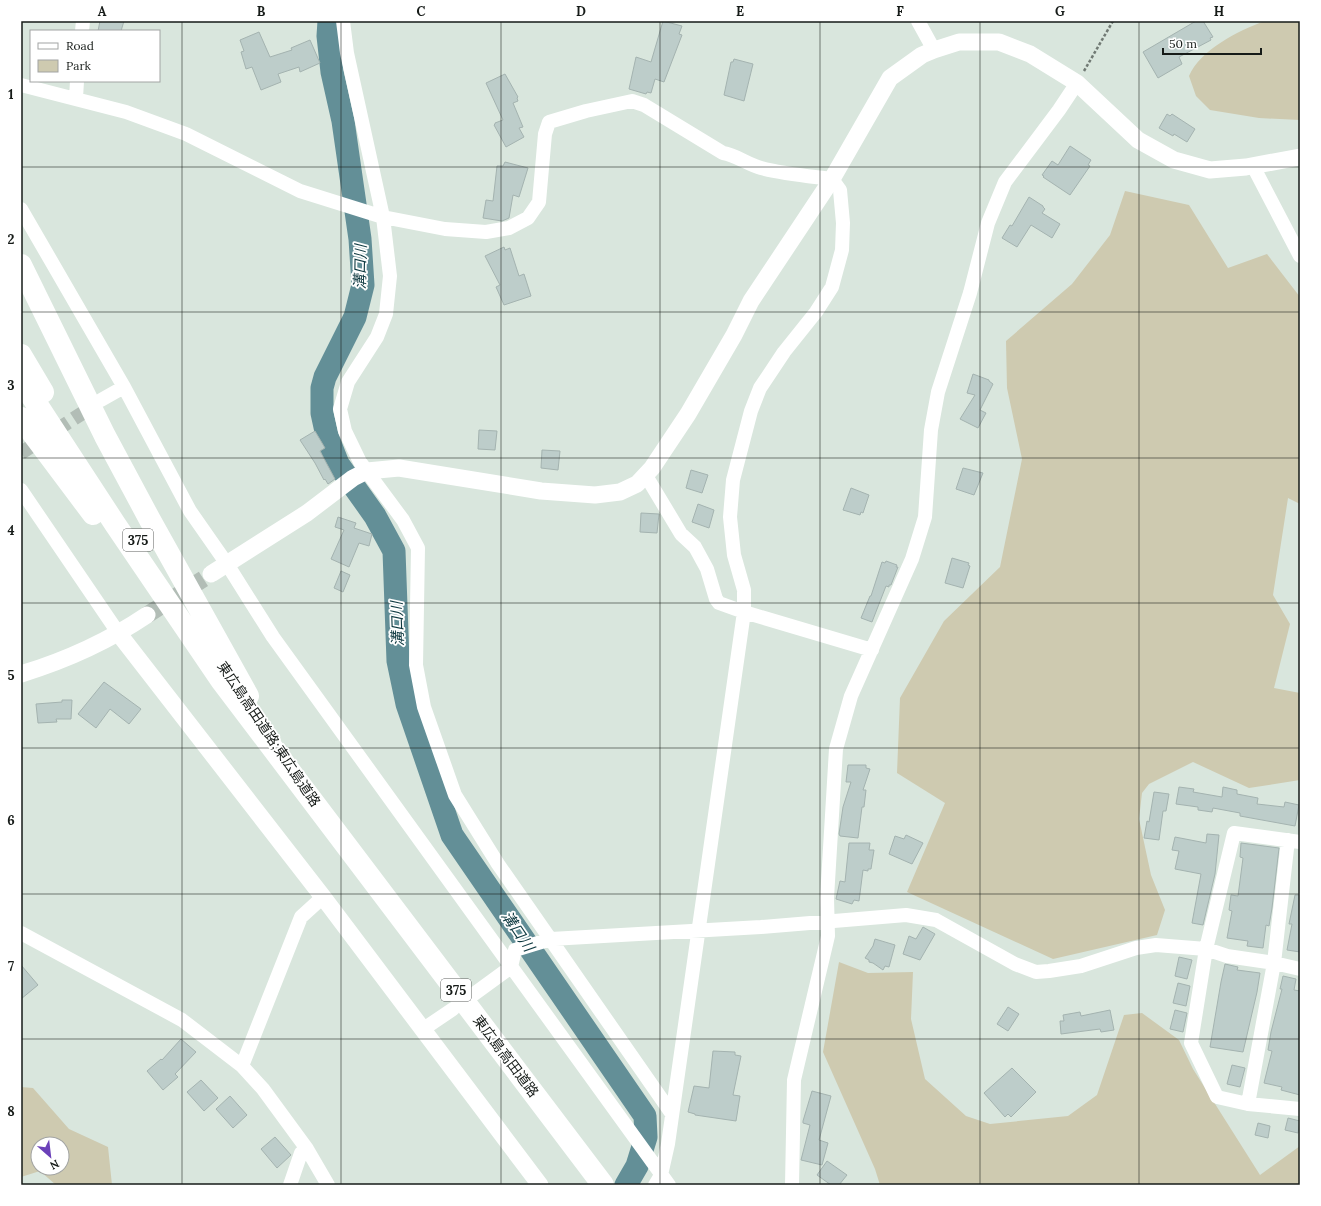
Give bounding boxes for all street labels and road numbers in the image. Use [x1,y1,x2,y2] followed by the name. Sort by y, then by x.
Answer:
[123,529,153,551] road number: 375
[214,658,324,810] street label: 東広島高田道路;東広島道路
[441,979,471,1001] road number: 375
[469,1011,543,1101] street label: 東広島高田道路

